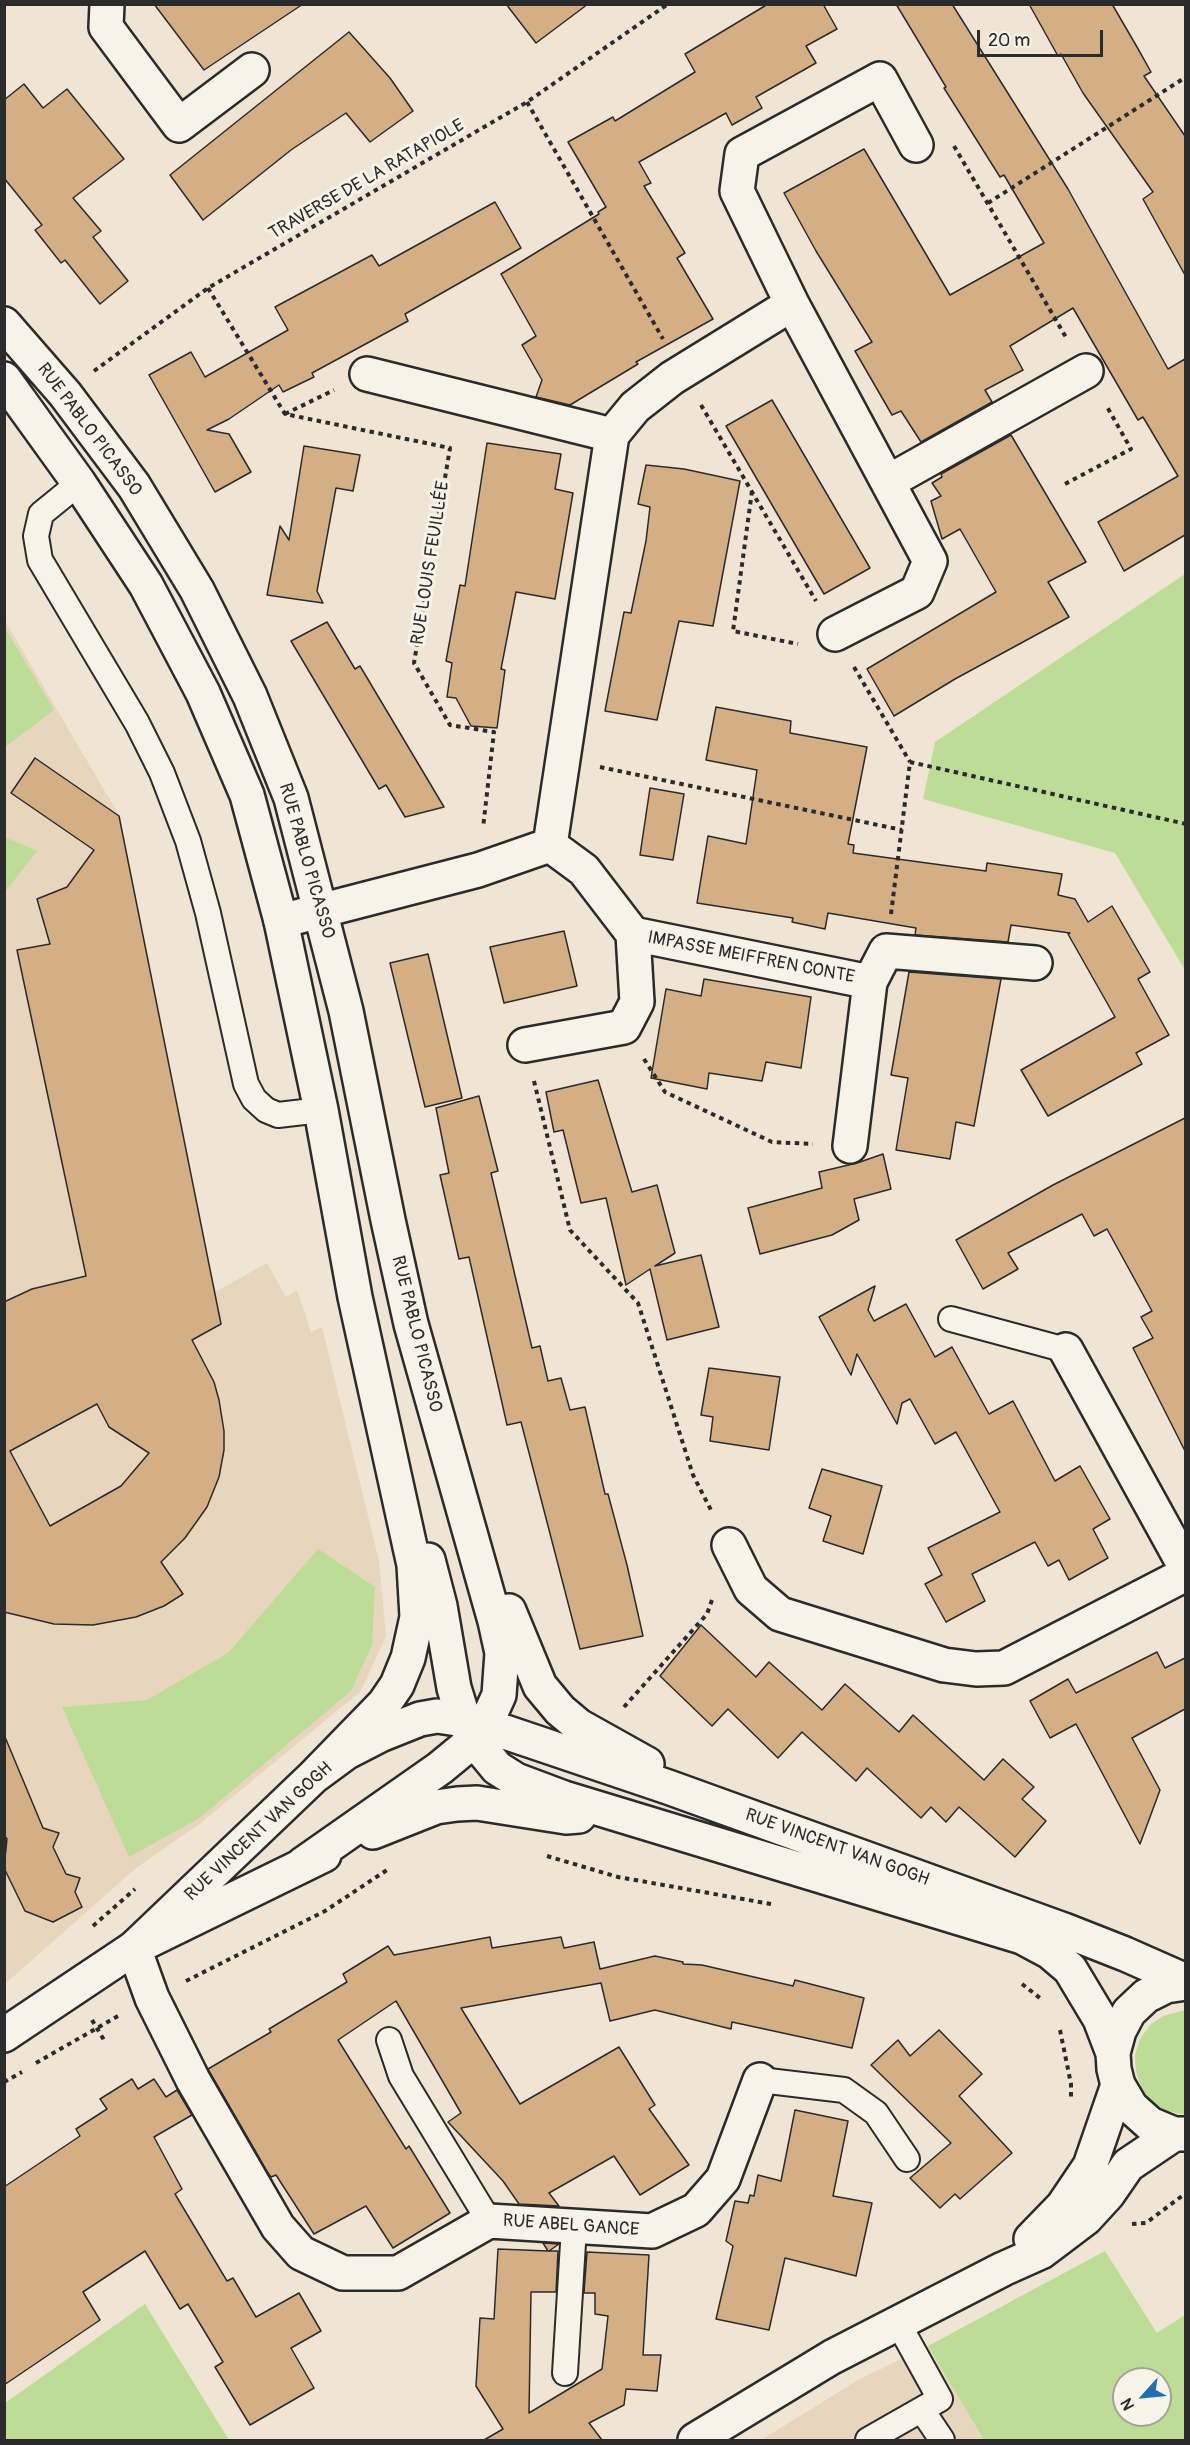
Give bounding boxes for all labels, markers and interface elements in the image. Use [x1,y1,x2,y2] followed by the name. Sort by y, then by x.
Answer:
[980,18,1106,56] scale bar
[988,29,1030,52] text: 20 m
[265,115,469,245] street label: TRAVERSE DE LA RATAPIOLE
[32,359,146,501] street label: RUE PABLO PICASSO
[407,480,455,646] street label: RUE LOUIS FEUILLÉE
[273,781,339,941] street label: RUE PABLO PICASSO
[646,927,856,989] street label: IMPASSE MEIFFREN CONTE
[386,1253,446,1415] street label: RUE PABLO PICASSO
[181,1758,337,1906] street label: RUE VINCENT VAN GOGH
[742,1805,932,1891] street label: RUE VINCENT VAN GOGH
[502,2210,640,2242] street label: RUE ABEL GANCE
[1112,2367,1172,2427] north arrow
[1116,2395,1139,2414] text: N

